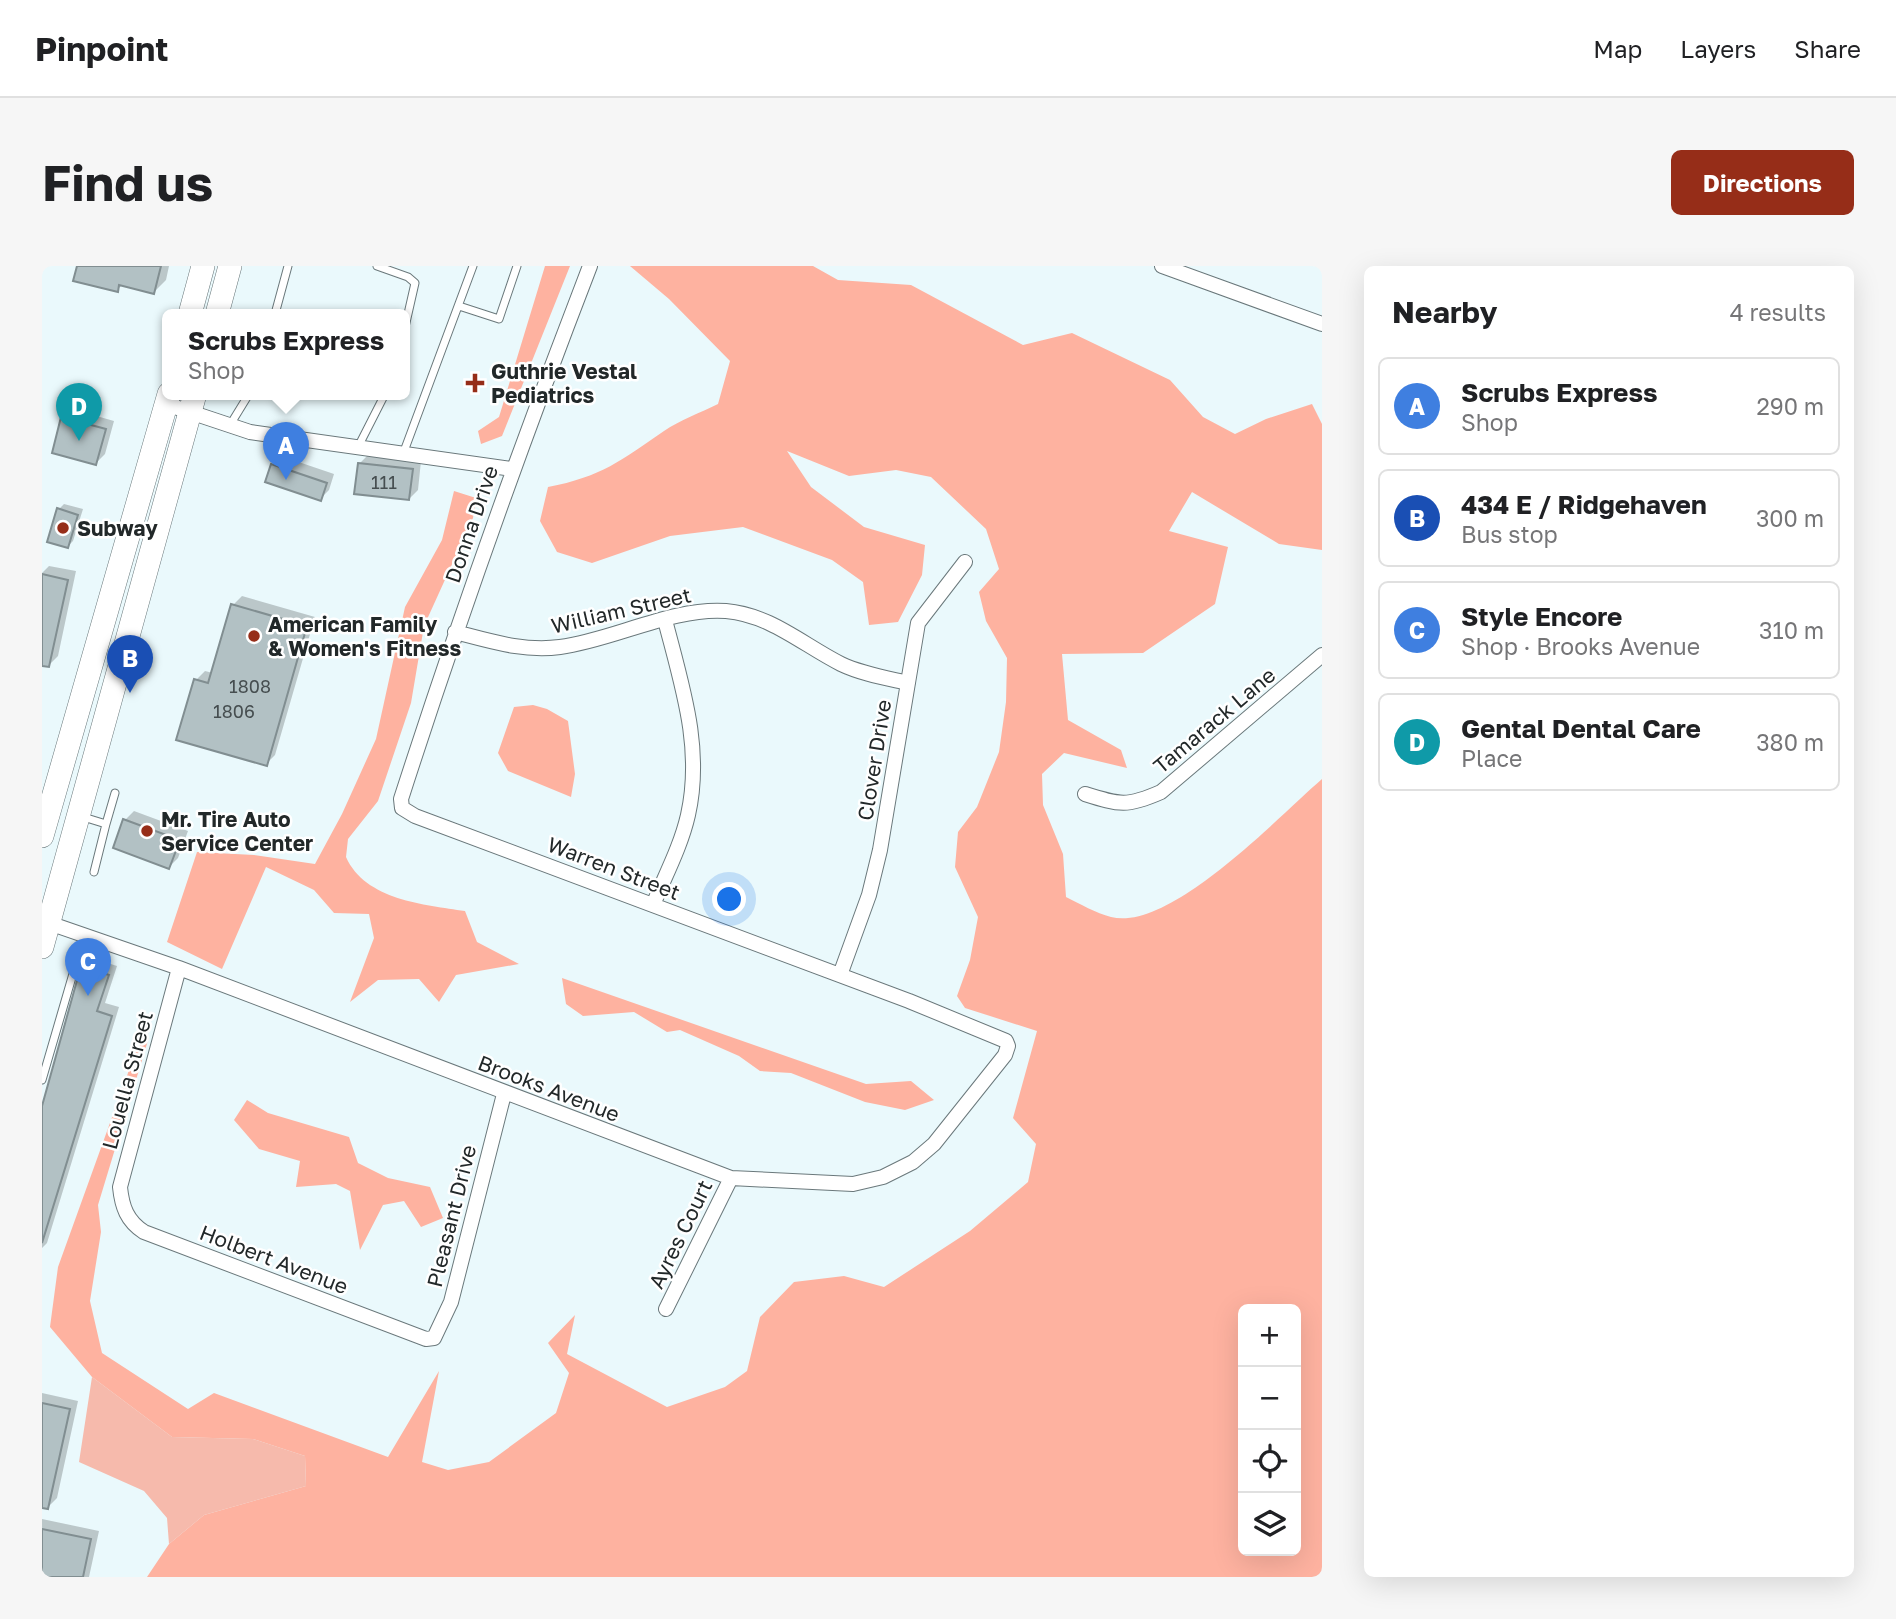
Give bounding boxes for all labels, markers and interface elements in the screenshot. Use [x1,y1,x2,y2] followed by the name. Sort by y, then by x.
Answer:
[35,29,168,68] text: Pinpoint
[1593,34,1642,63] text: Map
[1680,34,1756,63] text: Layers
[1794,34,1861,63] text: Share
[1671,150,1854,215] button: Directions
[42,153,213,212] text: Find us
[1392,294,1497,330] text: Nearby
[1730,298,1826,326] text: 4 results
[162,309,410,400] popup
[188,325,384,356] text: Scrubs Express
[188,356,245,384] text: Shop
[491,358,637,408] place label: Guthrie Vestal Pediatrics
[465,373,485,393] marker: Guthrie Vestal Pediatrics
[1461,377,1658,408] text: Scrubs Express
[56,383,102,441] pin: D
[1409,392,1425,420] text: A
[1756,392,1824,420] text: 290 m
[1461,408,1518,436] text: Shop
[263,422,309,480] pin: A
[439,462,503,586] street label: Donna Drive
[371,471,397,493] house number: 111
[1461,489,1707,520] text: 434 E / Ridgehaven
[1409,504,1425,532] text: B
[1756,504,1824,532] text: 300 m
[77,515,158,541] place label: Subway
[55,520,71,536] marker: Subway
[1461,520,1558,548] text: Bus stop
[549,581,693,639] street label: William Street
[1461,601,1622,632] text: Style Encore
[268,611,462,661] place label: American Family & Women's Fitness
[1409,616,1425,644] text: C
[1759,616,1824,644] text: 310 m
[246,628,262,644] marker: American Family & Women's Fitness
[1461,632,1700,660] text: Shop · Brooks Avenue
[107,635,153,693] pin: B
[1148,662,1280,778] street label: Tamarack Lane
[229,675,271,697] house number: 1808
[852,698,896,822] street label: Clover Drive
[213,700,255,722] house number: 1806
[1461,713,1701,744] text: Gental Dental Care
[1409,728,1425,756] text: D
[1756,728,1824,756] text: 380 m
[1461,744,1522,772] text: Place
[161,806,313,856] place label: Mr. Tire Auto Service Center
[139,823,155,839] marker: Mr. Tire Auto Service Center
[544,831,684,905] street label: Warren Street
[712,882,746,916] your location
[65,938,111,996] pin: C
[96,1008,158,1152] street label: Louella Street
[474,1049,624,1127] street label: Brooks Avenue
[421,1142,481,1290] street label: Pleasant Drive
[643,1175,717,1293] street label: Ayres Court
[196,1219,352,1299] street label: Holbert Avenue
[1238,1304,1301,1556] map controls
[1238,1304,1301,1367] button: +
[1238,1367,1301,1430] button: −
[1238,1430,1301,1493] button: locate
[1238,1493,1301,1556] button: layers

